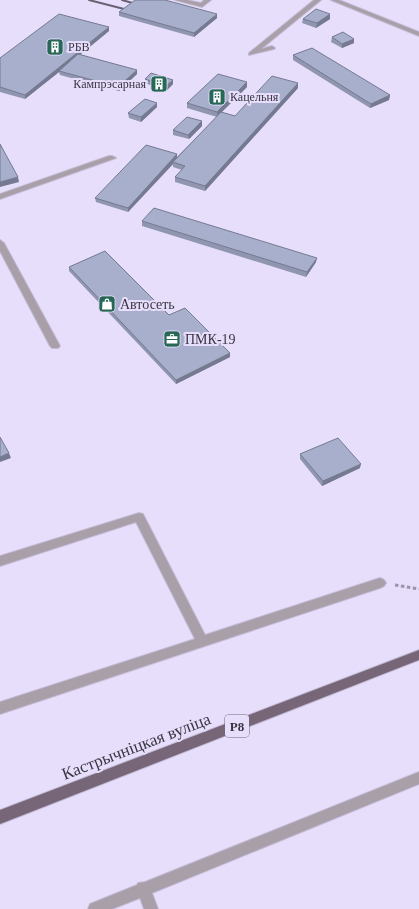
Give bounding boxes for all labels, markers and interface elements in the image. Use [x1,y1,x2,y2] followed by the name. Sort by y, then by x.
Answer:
[45,37,65,57] building icon: РБВ
[68,40,90,54] place label: РБВ
[149,74,169,94] building icon: Кампрэсарная
[73,77,146,91] place label: Кампрэсарная
[207,87,227,107] building icon: Кацельня
[230,90,279,104] place label: Кацельня
[97,294,117,314] shop icon: Автосеть
[120,297,175,312] place label: Автосеть
[162,329,182,349] office icon: ПМК-19
[185,332,236,347] place label: ПМК-19
[59,709,214,784] street label: Кастрычніцкая вуліца
[225,715,249,737] road number: Р8

